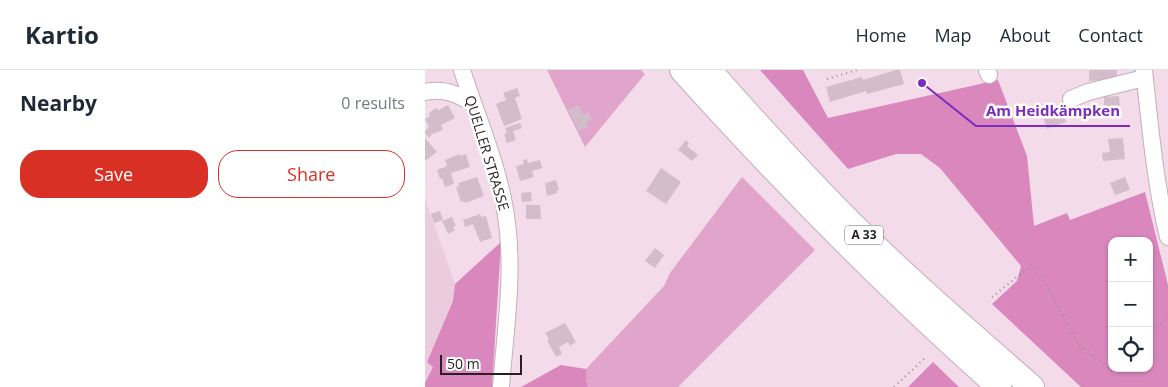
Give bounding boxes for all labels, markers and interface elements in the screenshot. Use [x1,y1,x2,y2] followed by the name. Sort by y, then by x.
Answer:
[25,18,99,51] text: Kartio
[856,23,906,47] text: Home
[934,23,972,47] text: Map
[1000,23,1050,47] text: About
[1078,23,1143,47] text: Contact
[20,89,97,117] text: Nearby
[341,92,405,114] text: 0 results
[461,93,514,213] street label: QUELLER STRASSE
[976,96,1130,126] callout: Am Heidkämpken
[986,100,1120,120] text: Am Heidkämpken
[20,150,208,198] button: Save
[218,150,405,198] button: Share
[845,226,883,244] road number: A 33
[1108,237,1153,372] map controls
[1108,237,1153,282] button: +
[1108,282,1153,327] button: −
[1108,327,1153,372] button: locate
[440,352,523,375] scale bar
[447,354,480,373] text: 50 m

